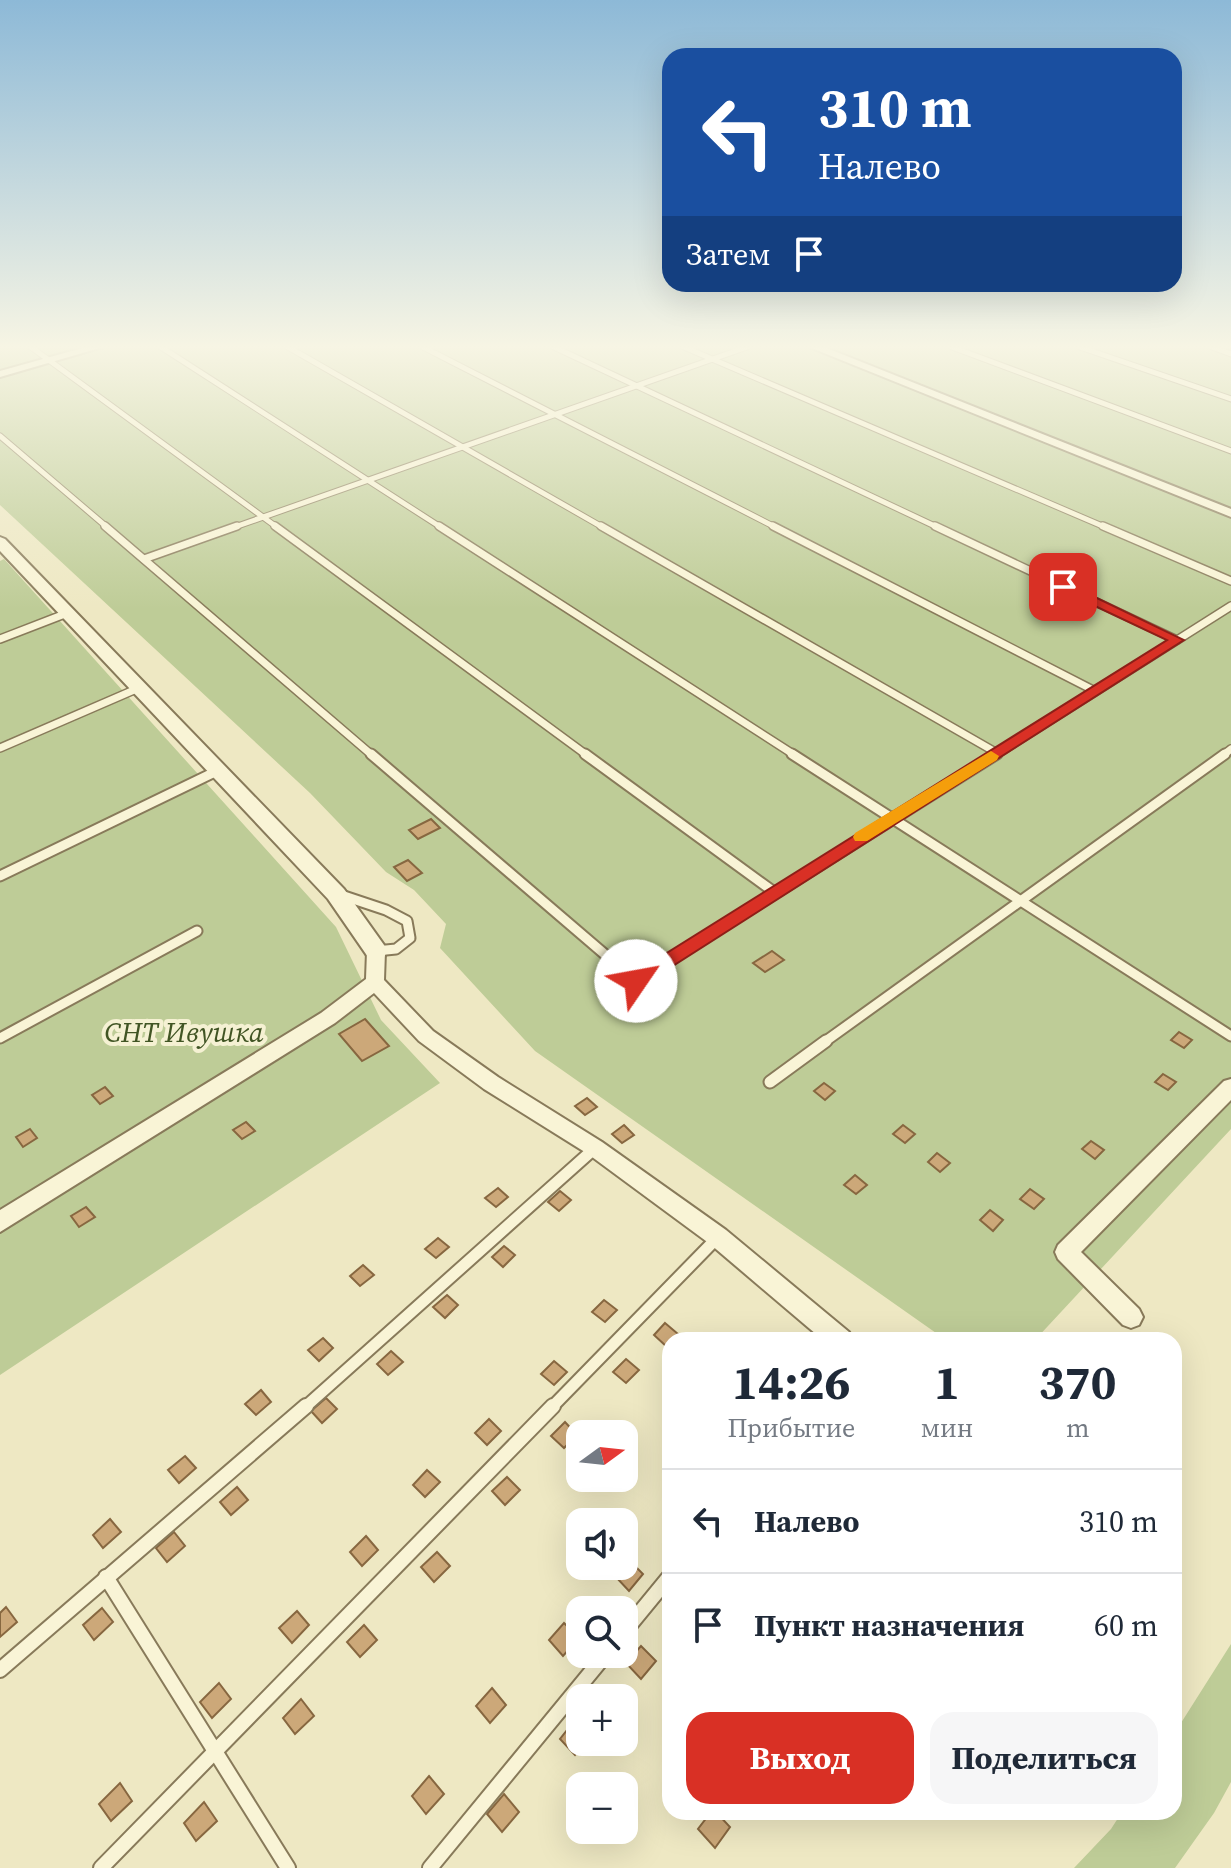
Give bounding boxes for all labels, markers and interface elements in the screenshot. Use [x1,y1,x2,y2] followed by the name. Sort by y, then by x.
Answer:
[818,69,972,146] text: 310 m
[686,80,790,184] icon: left
[818,142,941,191] text: Налево
[787,232,831,276] icon: arrive
[686,234,771,275] text: Затем
[1029,553,1097,621] pin
[1041,565,1085,609] icon: arrive
[594,939,678,1023] position arrow
[104,1013,264,1051] park label: СНТ Ивушка
[732,1349,851,1415] text: 14:26
[934,1349,960,1415] text: 1
[1039,1349,1117,1415] text: 370
[727,1410,855,1446] text: Прибытие
[921,1410,973,1446] text: мин
[1066,1410,1089,1446] text: m
[566,1420,638,1492] north arrow
[566,1420,638,1844] map controls
[686,1499,730,1543] icon: left
[754,1501,859,1542] text: Налево
[1079,1501,1158,1542] text: 310 m
[566,1508,638,1580] button: sound
[566,1596,638,1668] button: search
[686,1603,730,1647] icon: arrive
[754,1605,1024,1646] text: Пункт назначения
[1094,1605,1158,1646] text: 60 m
[566,1684,638,1756] button: +
[686,1712,914,1804] button: Выход
[930,1712,1158,1804] button: Поделиться
[566,1772,638,1844] button: −

